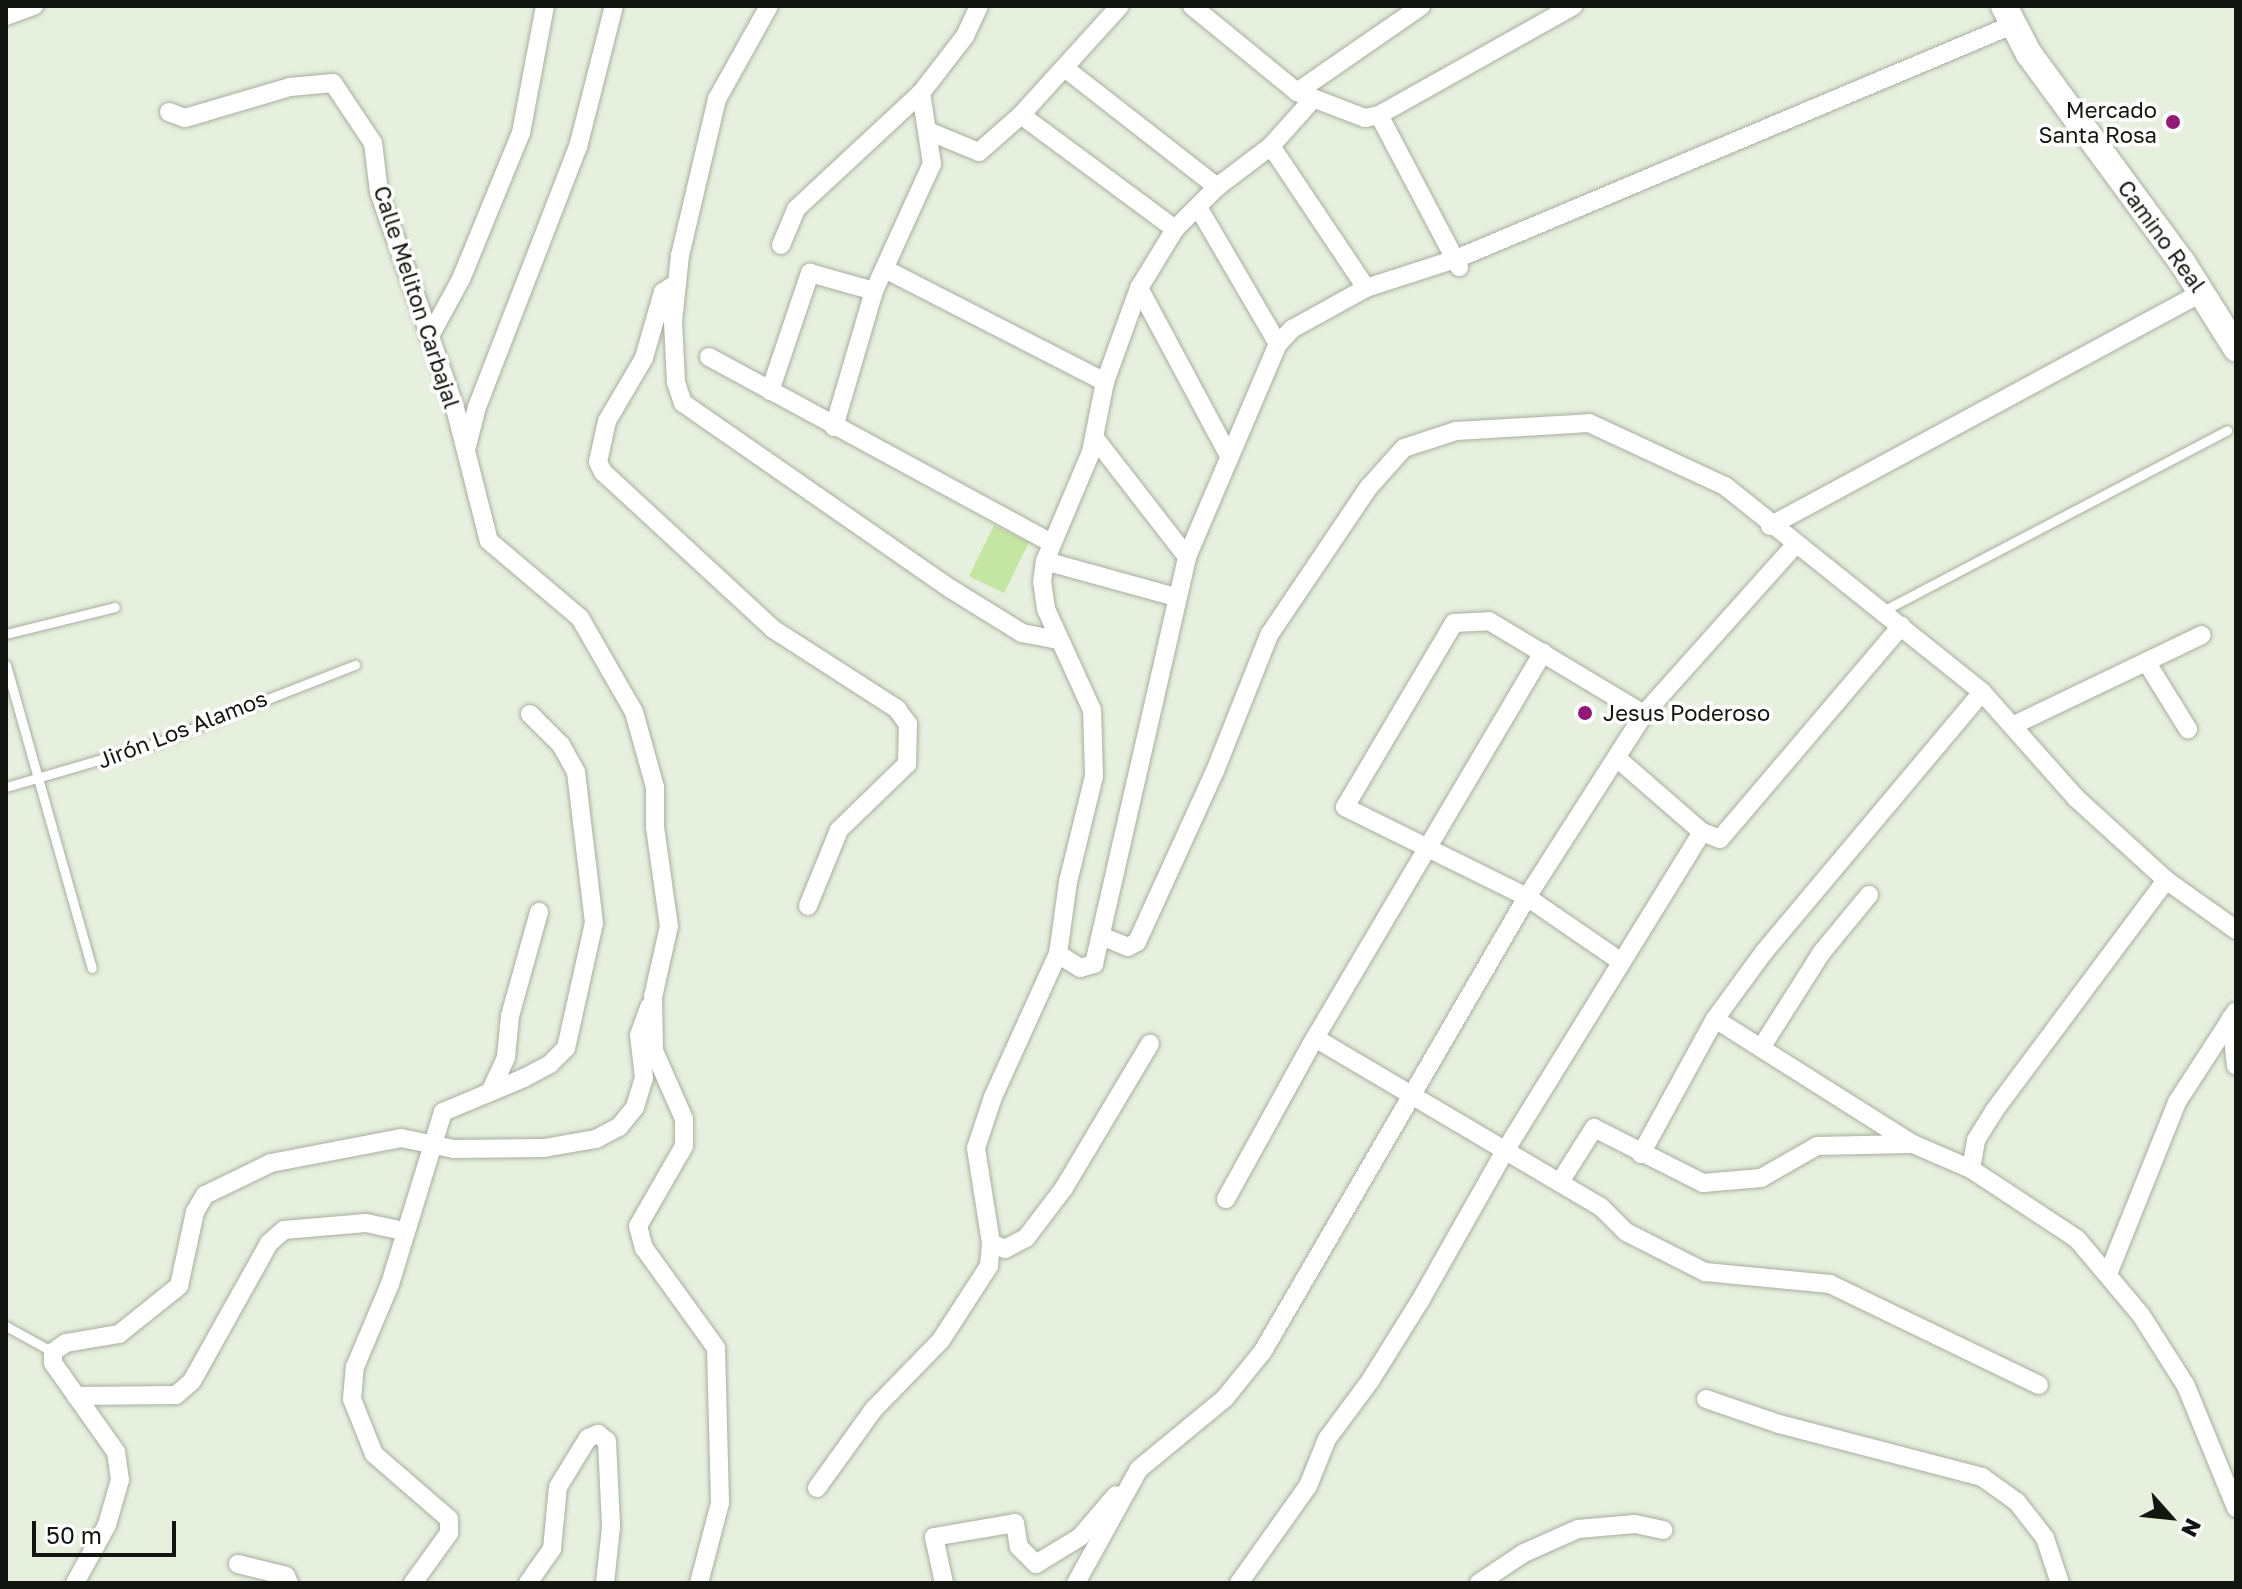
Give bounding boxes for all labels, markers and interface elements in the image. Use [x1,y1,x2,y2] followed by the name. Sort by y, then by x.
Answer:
[2038,96,2157,148] place label: Mercado Santa Rosa
[2164,113,2182,131] marker: Mercado Santa Rosa
[2113,175,2211,297] street label: Camino Real
[369,182,465,412] street label: Calle Meliton Carbajal
[93,685,271,773] street label: Jirón Los Alamos
[1603,700,1770,726] place label: Jesus Poderoso
[1574,702,1596,724] marker: Jesus Poderoso
[2130,1477,2210,1557] north arrow
[36,1505,180,1555] scale bar
[2176,1515,2208,1542] text: N
[46,1520,102,1549] text: 50 m

